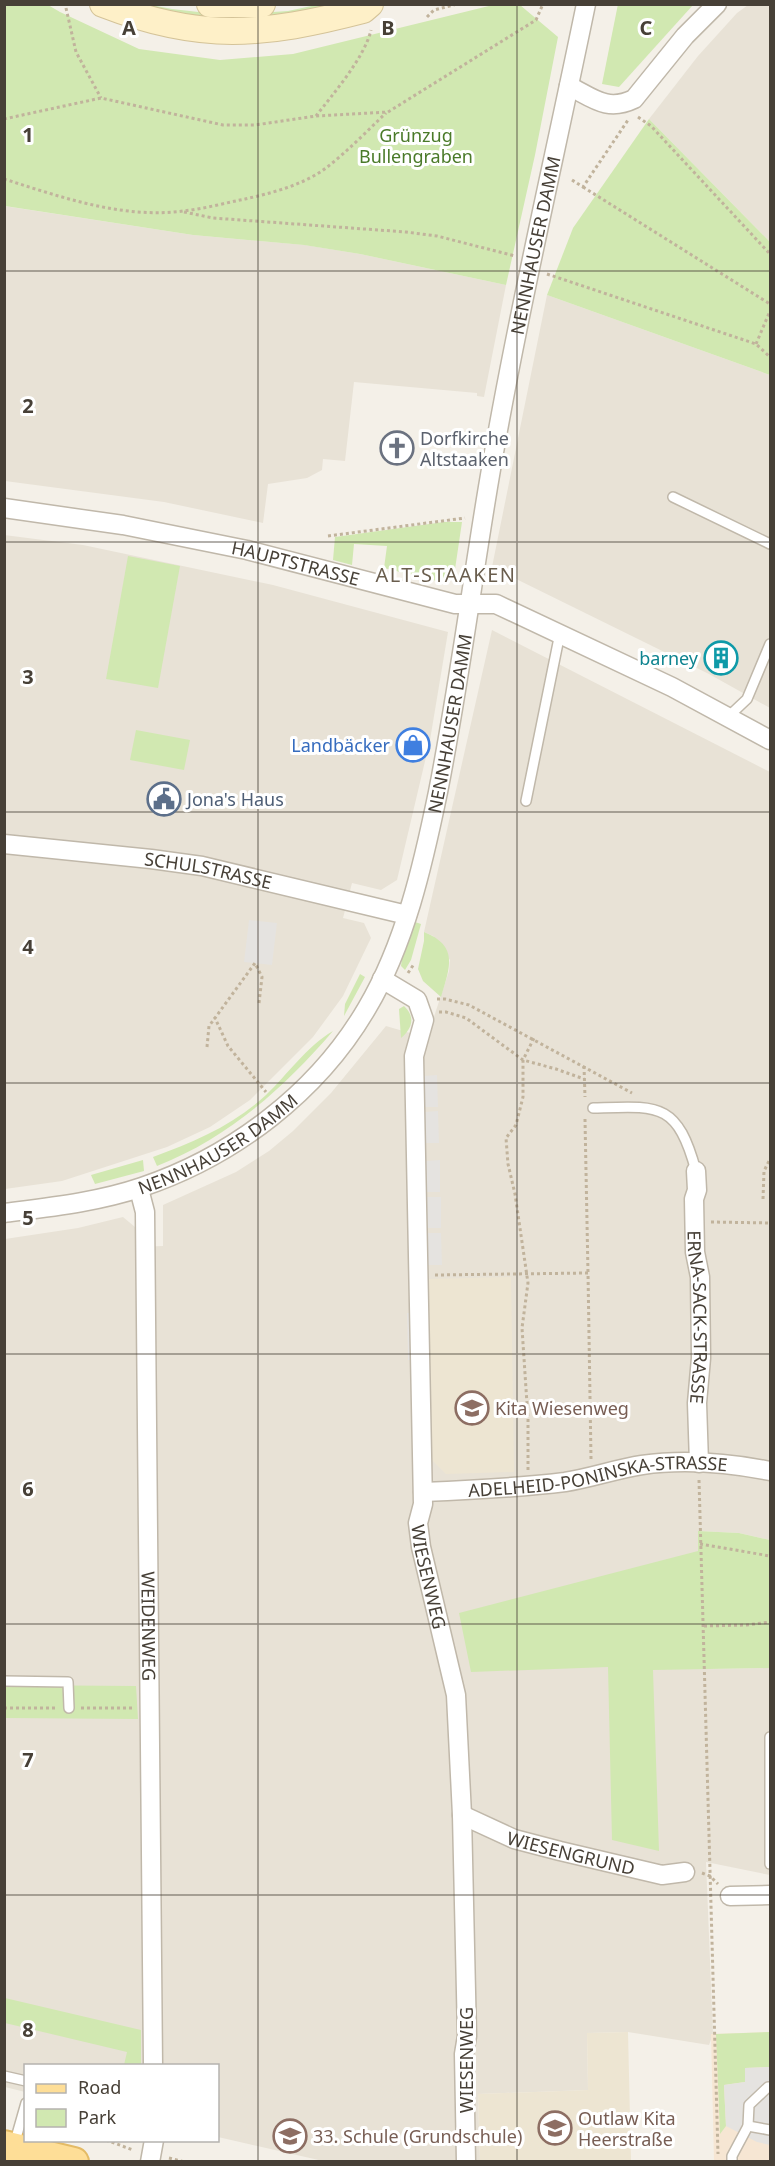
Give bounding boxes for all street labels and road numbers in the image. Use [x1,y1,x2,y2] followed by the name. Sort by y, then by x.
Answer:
[505,154,566,337] street label: NENNHAUSER DAMM
[230,535,362,591] street label: HAUPTSTRASSE
[422,632,477,815] street label: NENNHAUSER DAMM
[143,846,274,894] street label: SCHULSTRASSE
[135,1088,302,1200] street label: NENNHAUSER DAMM
[683,1230,713,1405] street label: ERNA-SACK-STRASSE
[468,1450,729,1502] street label: ADELHEID-PONINSKA-STRASSE
[406,1523,452,1631] street label: WIESENWEG
[136,1571,161,1681] street label: WEIDENWEG
[505,1826,637,1880] street label: WIESENGRUND
[454,2007,478,2113] street label: WIESENWEG

